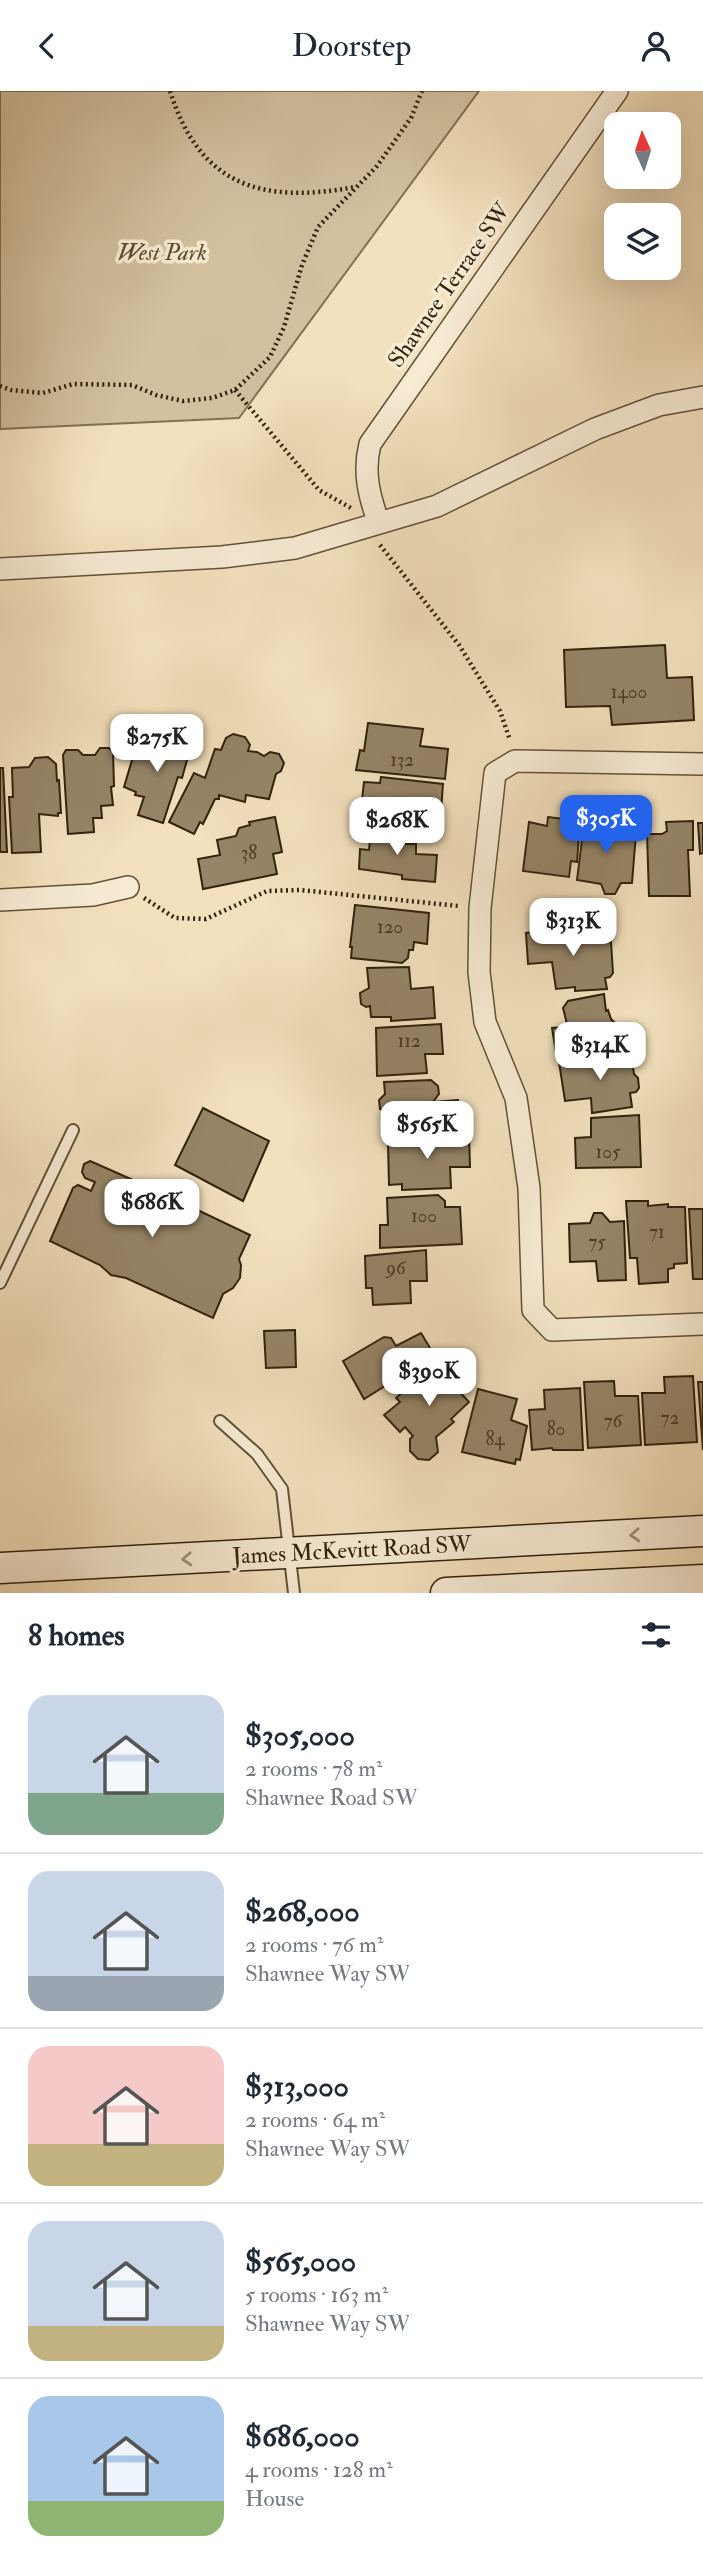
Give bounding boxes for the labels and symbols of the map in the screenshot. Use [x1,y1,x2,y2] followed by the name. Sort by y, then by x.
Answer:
[604,112,681,189] north arrow
[381,196,518,373] street label: Shawnee Terrace SW
[117,238,207,267] park label: West Park
[611,680,647,704] house number: 1400
[108,715,206,774] pin: $275K
[390,748,414,772] house number: 132
[557,795,655,855] pin: $305K
[348,797,446,857] pin: $268K
[241,841,257,865] house number: 38
[524,899,622,958] pin: $313K
[377,915,403,939] house number: 120
[551,1023,649,1082] pin: $314K
[397,1029,421,1053] house number: 112
[378,1101,476,1161] pin: $565K
[596,1140,621,1164] house number: 105
[103,1179,201,1239] pin: $686K
[411,1204,437,1228] house number: 100
[649,1220,665,1244] house number: 71
[588,1230,606,1254] house number: 75
[384,1256,407,1280] house number: 96
[380,1349,478,1408] pin: $390K
[661,1406,679,1430] house number: 72
[604,1409,624,1433] house number: 76
[547,1417,565,1441] house number: 80
[485,1427,505,1451] house number: 84
[629,1527,640,1542] one-way arrow
[231,1529,474,1571] street label: James McKevitt Road SW
[182,1551,193,1566] one-way arrow

